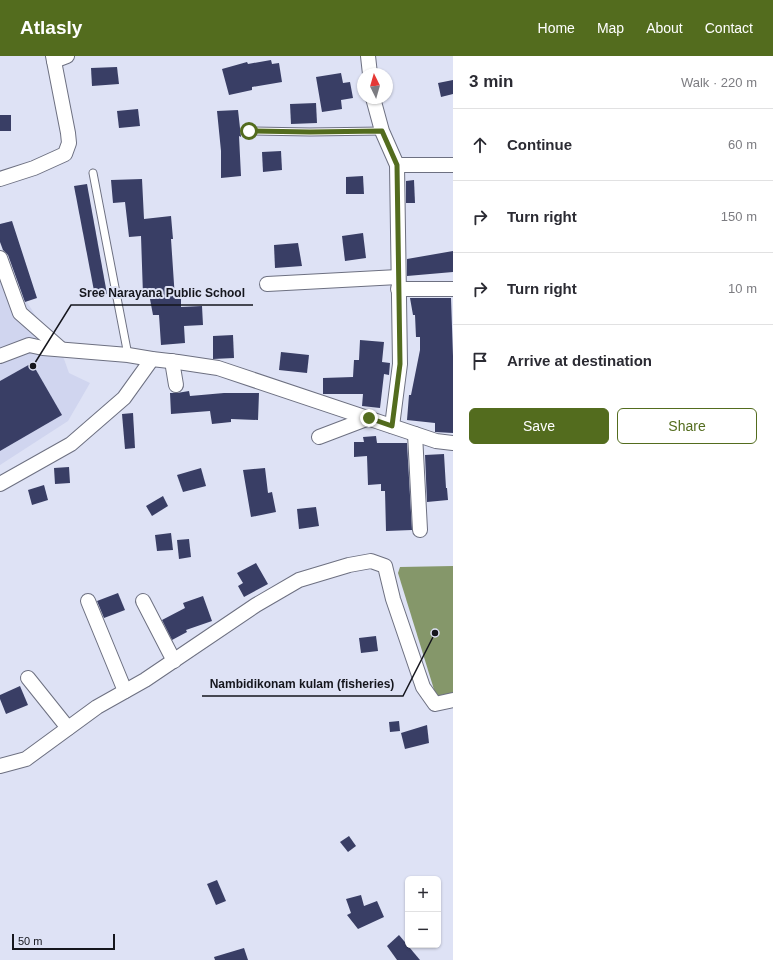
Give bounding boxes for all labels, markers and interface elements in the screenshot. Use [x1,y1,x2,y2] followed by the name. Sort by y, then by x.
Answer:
[20,17,82,38] text: Atlasly
[538,20,575,36] text: Home
[597,20,624,36] text: Map
[646,20,683,36] text: About
[705,20,753,36] text: Contact
[357,68,393,104] north arrow
[469,72,513,91] text: 3 min
[681,75,757,90] text: Walk · 220 m
[240,122,258,140] route start
[469,134,491,156] icon: ahead
[507,136,572,153] text: Continue
[728,137,757,152] text: 60 m
[469,206,491,228] icon: right
[507,208,577,225] text: Turn right
[721,209,757,224] text: 150 m
[469,278,491,300] icon: right
[507,280,577,297] text: Turn right
[71,281,253,305] callout: Sree Narayana Public School
[728,281,757,296] text: 10 m
[79,286,245,300] text: Sree Narayana Public School
[469,350,491,372] icon: arrive
[507,352,652,369] text: Arrive at destination
[469,408,609,444] button: Save
[617,408,757,444] button: Share
[360,409,378,427] route end
[202,672,403,696] callout: Nambidikonam kulam (fisheries)
[210,677,394,691] text: Nambidikonam kulam (fisheries)
[405,876,441,948] map controls
[405,876,441,912] button: +
[405,912,441,948] button: −
[12,932,115,951] scale bar
[18,935,42,947] text: 50 m

